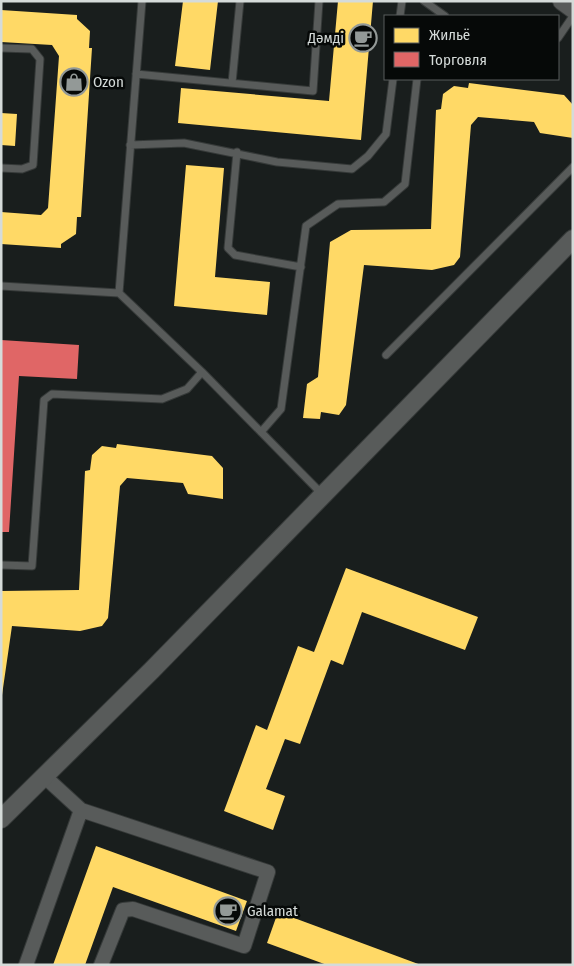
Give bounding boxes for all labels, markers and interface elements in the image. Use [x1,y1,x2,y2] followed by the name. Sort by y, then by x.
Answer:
[384,15,559,80] legend
[348,23,378,53] cafe icon: Дәмді
[429,26,470,44] text: Жильё
[307,29,344,47] place label: Дәмді
[429,51,487,69] text: Торговля
[59,67,89,97] shop icon: Ozon
[93,73,124,91] place label: Ozon
[213,896,243,926] cafe icon: Galamat
[247,902,298,920] place label: Galamat

